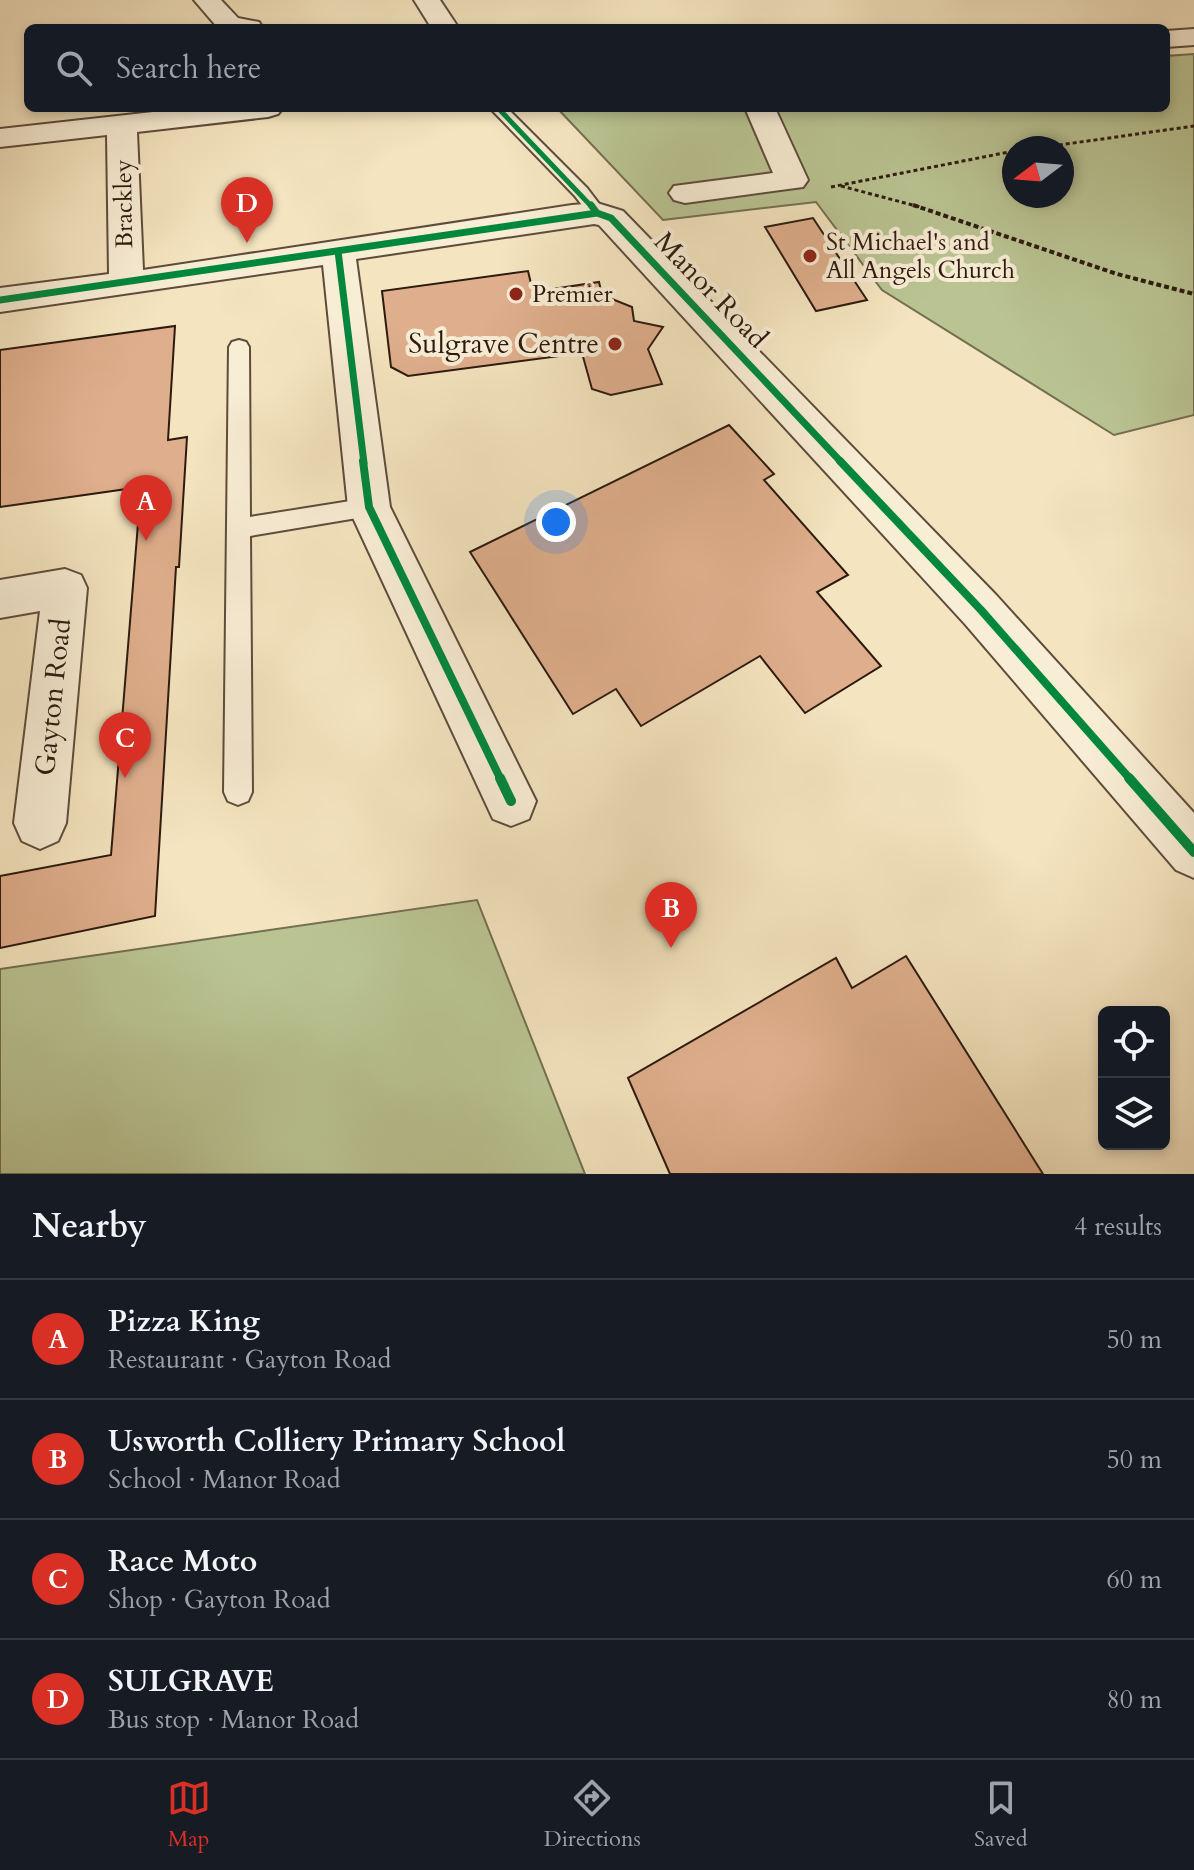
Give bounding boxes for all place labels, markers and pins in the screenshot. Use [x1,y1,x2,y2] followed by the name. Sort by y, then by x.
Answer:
[221,177,273,243] pin: D
[826,226,1015,287] place label: St Michael's and All Angels Church
[801,247,819,265] marker: St Michael's and All Angels Church
[532,278,613,311] place label: Premier
[507,285,525,303] marker: Premier
[408,325,599,363] place label: Sulgrave Centre
[606,335,624,353] marker: Sulgrave Centre
[120,475,172,541] pin: A
[99,712,151,778] pin: C
[645,882,697,948] pin: B

